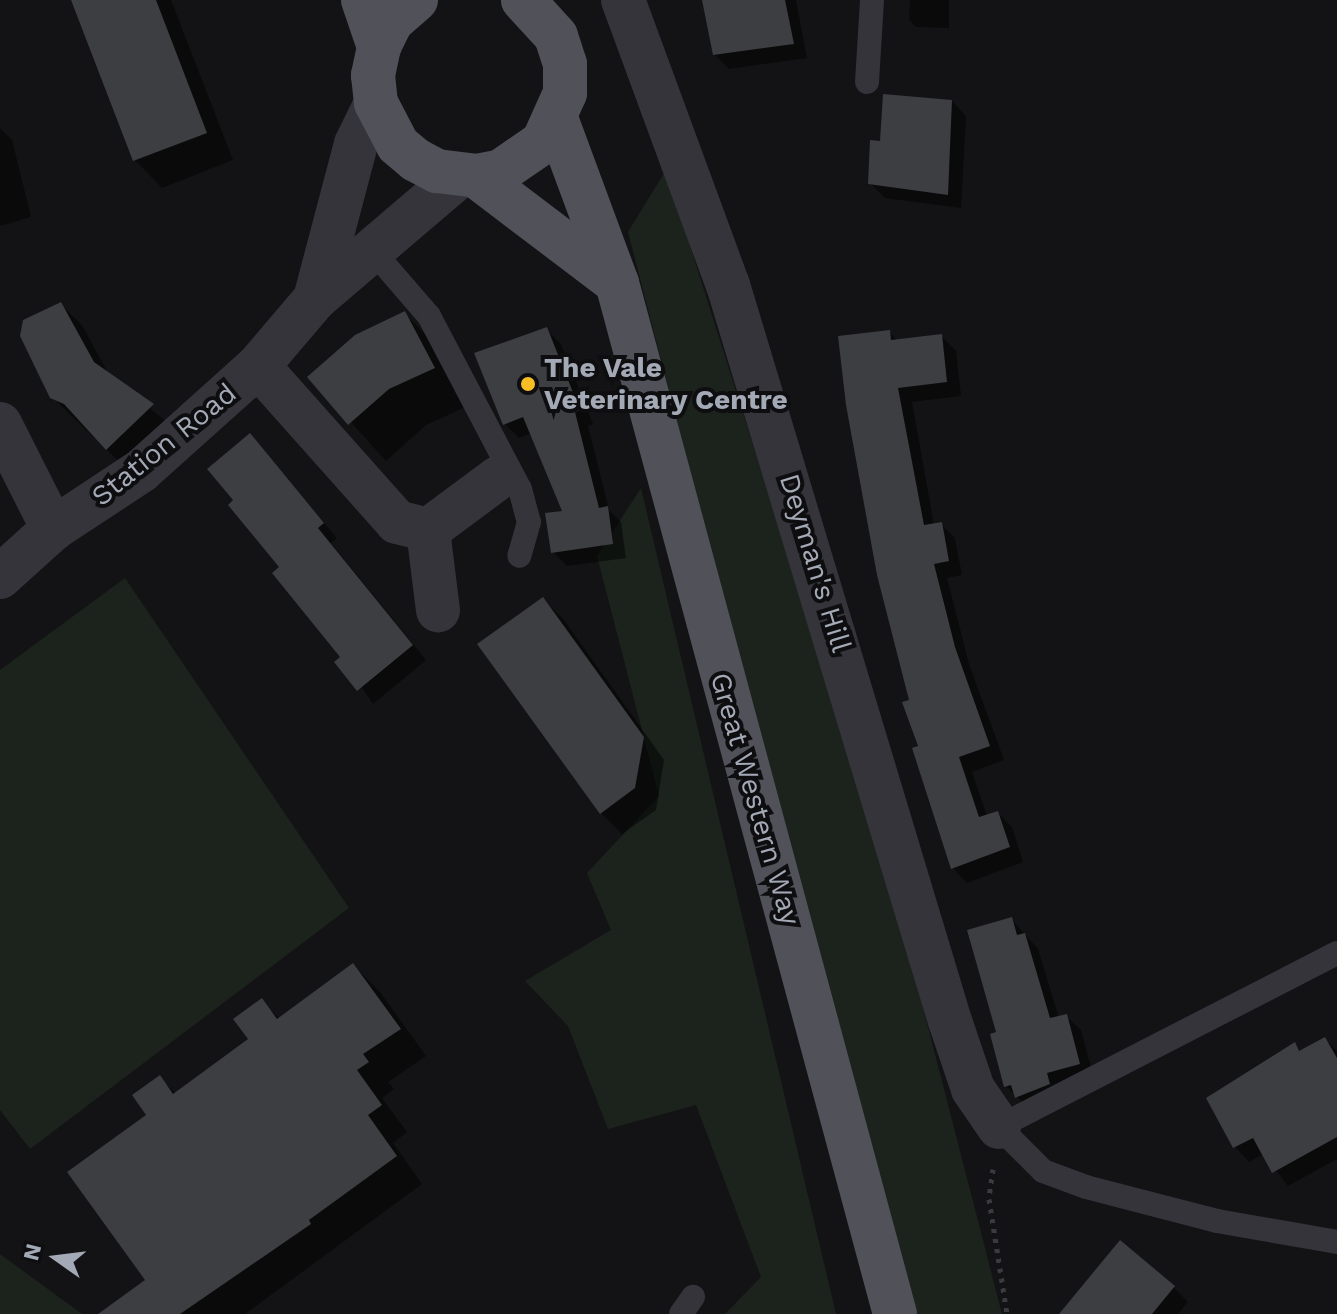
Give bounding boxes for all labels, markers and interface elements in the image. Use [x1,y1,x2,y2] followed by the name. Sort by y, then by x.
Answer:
[544,351,788,417] place label: The Vale Veterinary Centre
[519,375,537,393] marker: The Vale Veterinary Centre
[85,377,243,513] street label: Station Road
[772,470,858,656] street label: Deyman's Hill
[703,668,807,930] street label: Great Western Way
[16,1218,96,1298] north arrow
[18,1241,46,1263] text: N

